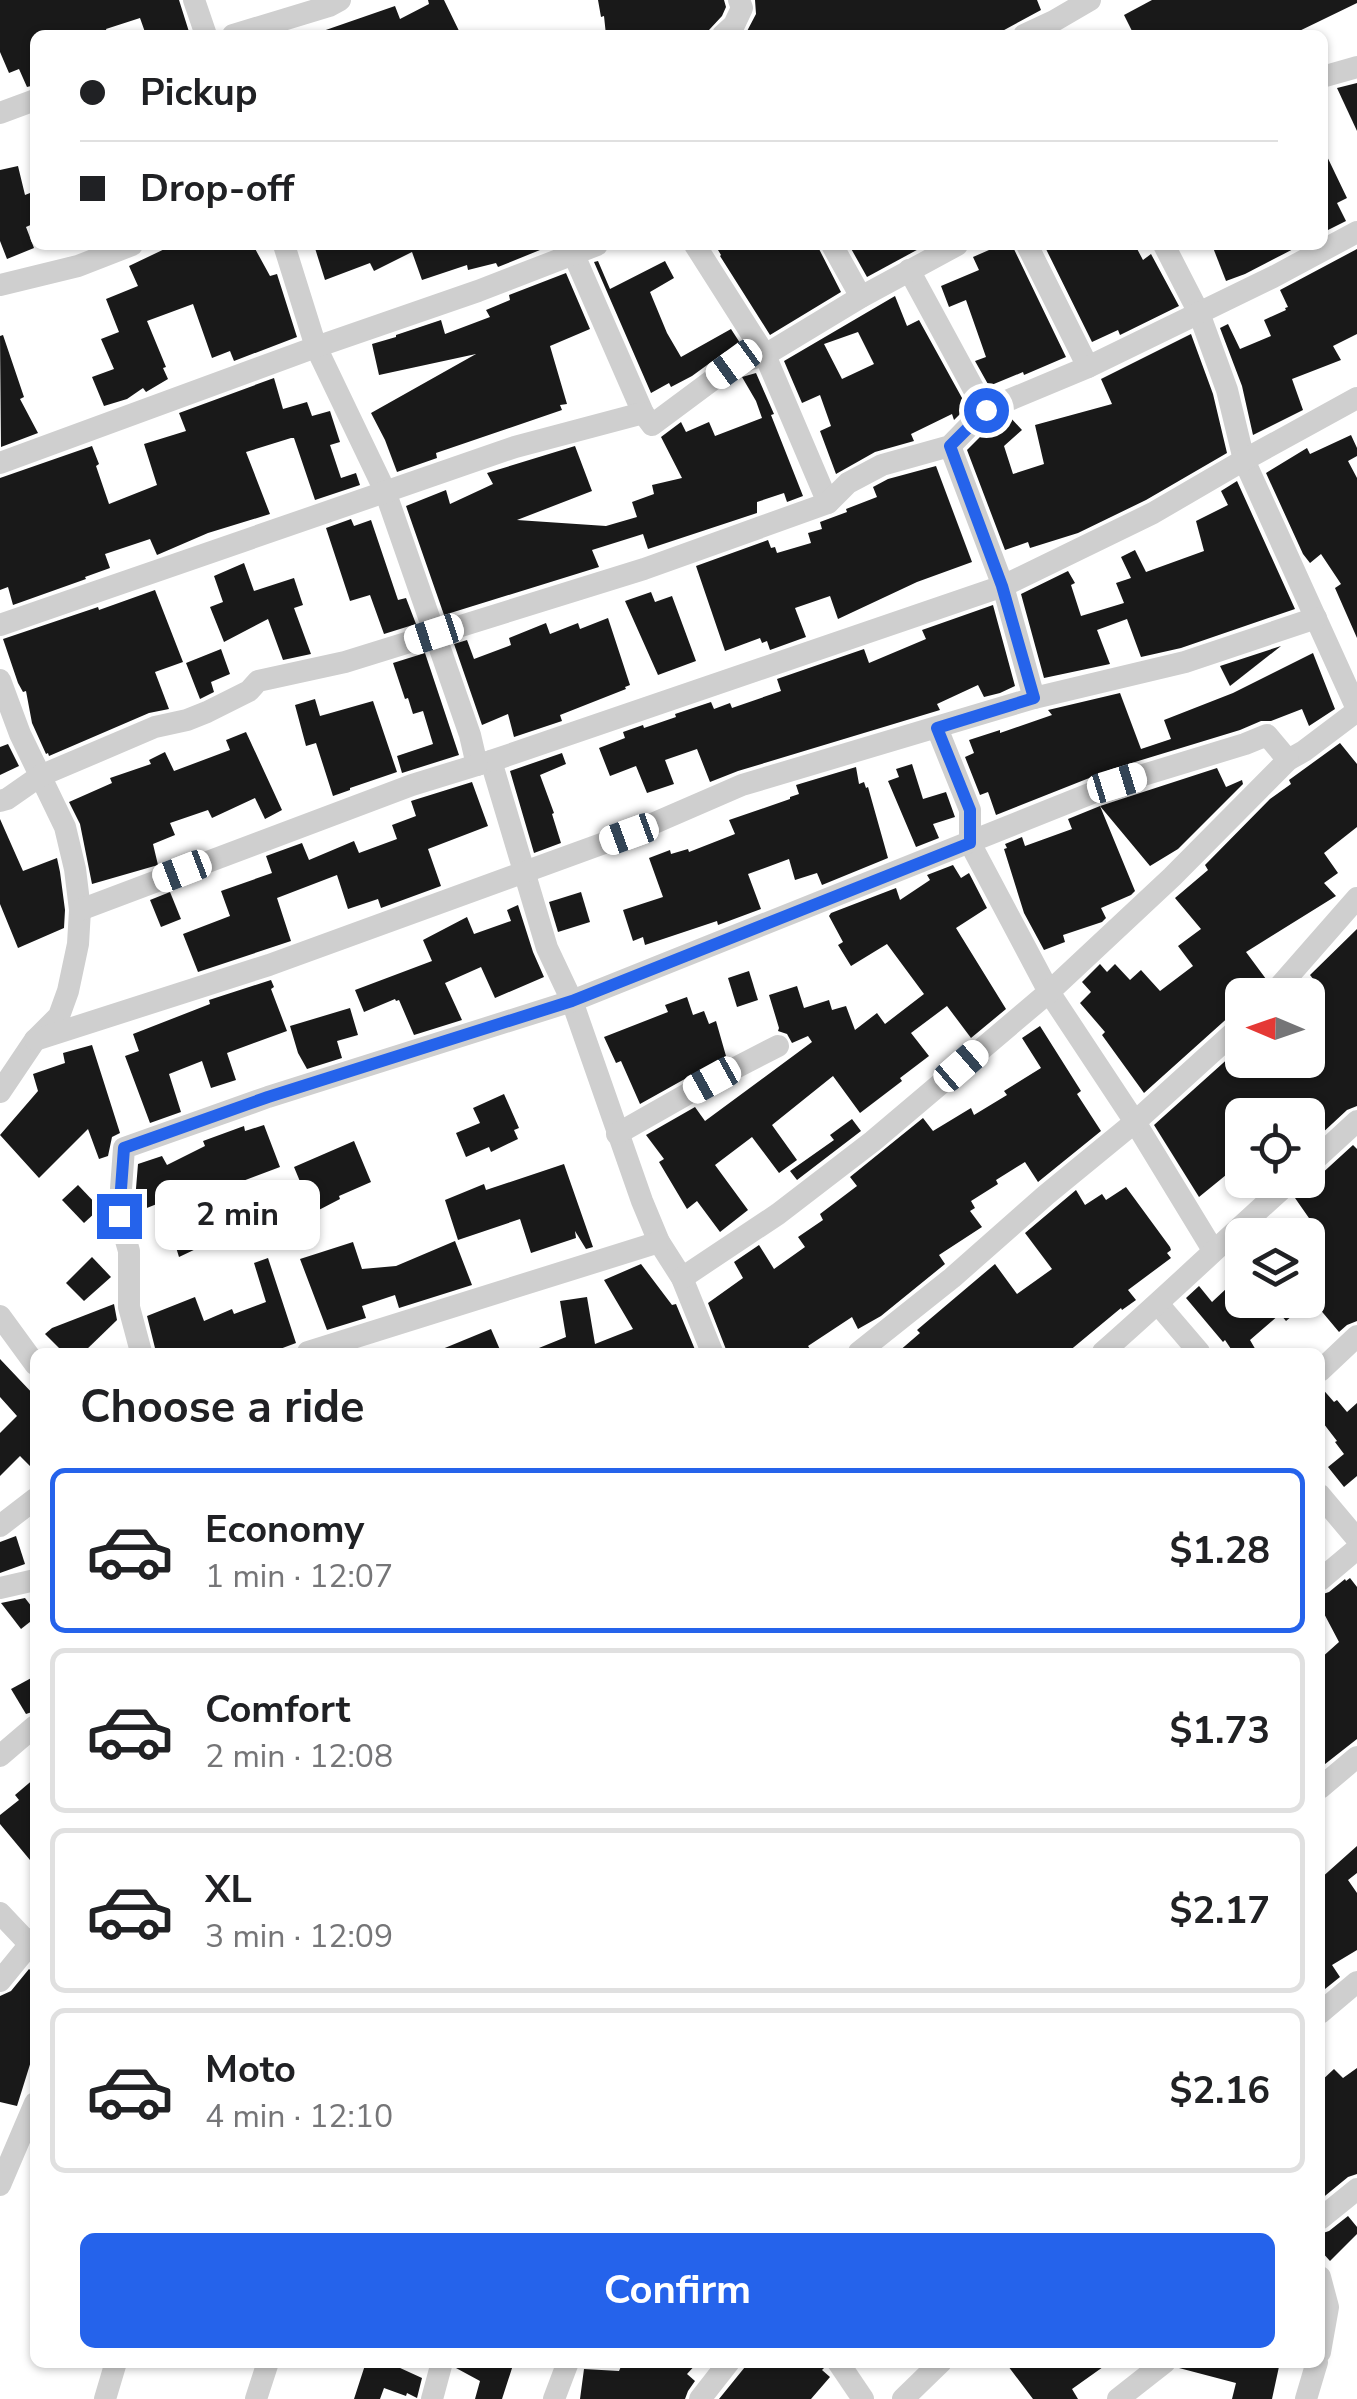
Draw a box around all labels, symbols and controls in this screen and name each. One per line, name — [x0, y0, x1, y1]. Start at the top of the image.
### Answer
text: Pickup — [140, 67, 258, 118]
text: Drop-off — [140, 163, 294, 214]
car — [701, 334, 767, 394]
route start — [964, 388, 1009, 433]
car — [401, 610, 467, 658]
car — [1084, 760, 1150, 806]
car — [596, 810, 662, 858]
car — [149, 846, 215, 896]
north arrow — [1225, 978, 1325, 1078]
map controls — [1225, 978, 1325, 1318]
car — [929, 1035, 993, 1097]
car — [678, 1052, 746, 1108]
button: locate — [1225, 1098, 1325, 1198]
callout: 2 min — [154, 1181, 319, 1251]
text: 2 min — [196, 1193, 279, 1236]
route end — [97, 1194, 142, 1239]
button: layers — [1225, 1218, 1325, 1318]
text: Choose a ride — [80, 1377, 365, 1438]
text: Economy — [205, 1504, 364, 1555]
icon: car — [85, 1506, 175, 1596]
text: $1.28 — [1169, 1525, 1270, 1576]
text: 1 min · 12:07 — [205, 1555, 393, 1598]
text: Comfort — [205, 1684, 350, 1735]
icon: car — [85, 1686, 175, 1776]
text: $1.73 — [1169, 1705, 1270, 1756]
text: 2 min · 12:08 — [205, 1735, 393, 1778]
text: XL — [205, 1864, 252, 1915]
icon: car — [85, 1866, 175, 1956]
text: $2.17 — [1169, 1885, 1270, 1936]
text: 3 min · 12:09 — [205, 1915, 393, 1958]
text: Moto — [205, 2044, 296, 2095]
icon: car — [85, 2046, 175, 2136]
text: $2.16 — [1169, 2065, 1270, 2116]
text: 4 min · 12:10 — [205, 2095, 393, 2138]
button: Confirm — [80, 2233, 1275, 2348]

